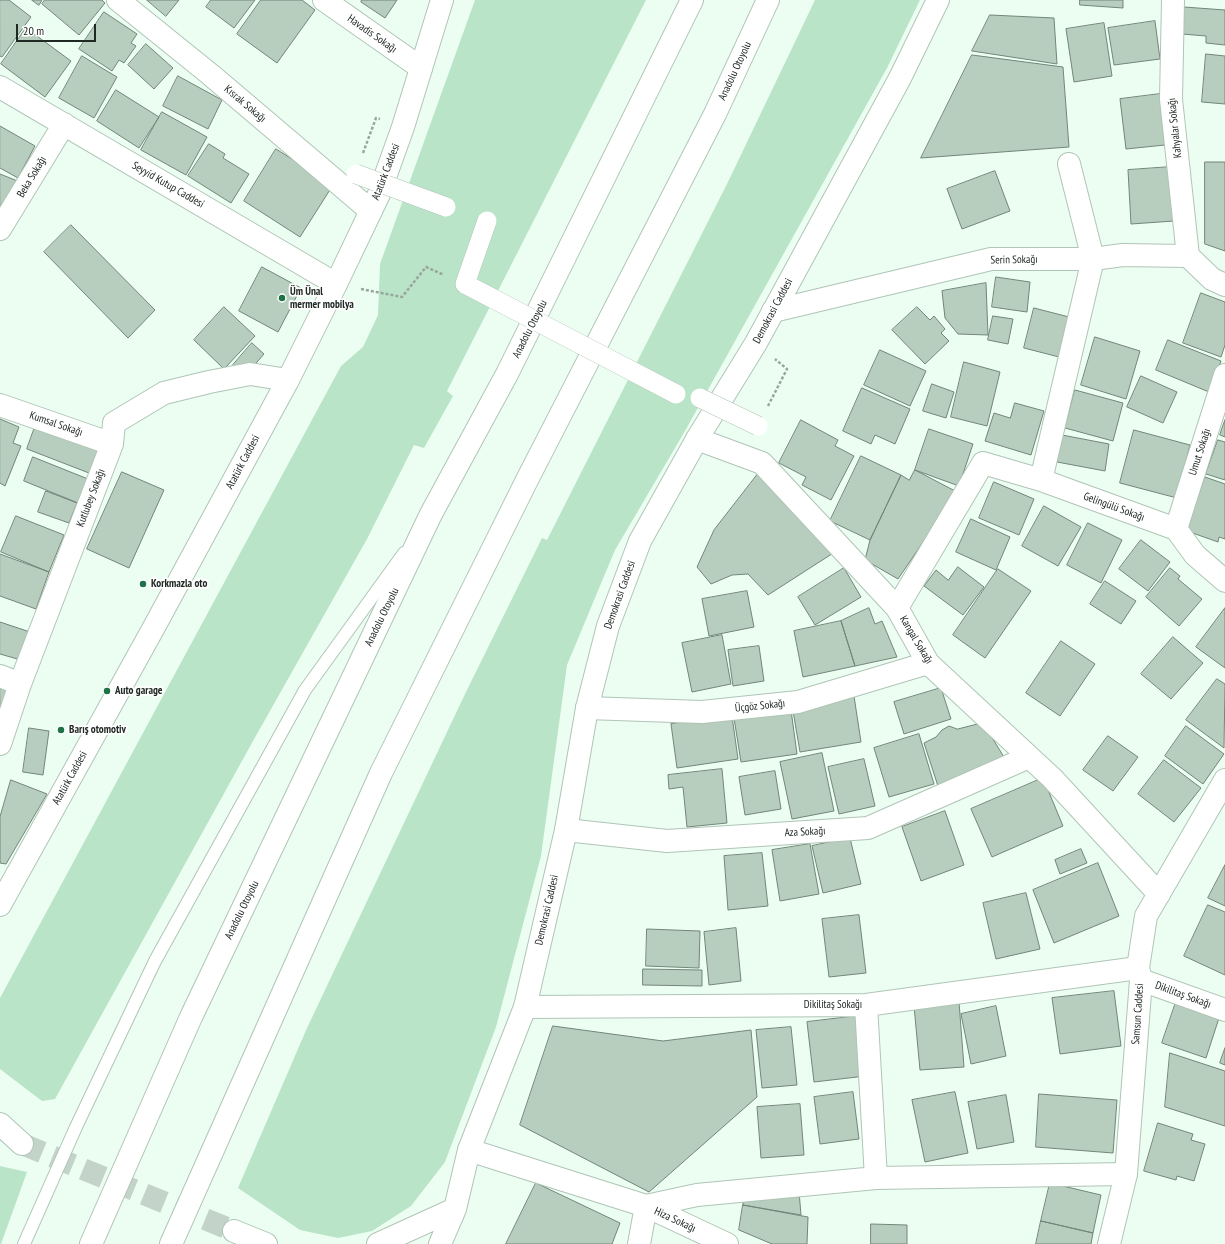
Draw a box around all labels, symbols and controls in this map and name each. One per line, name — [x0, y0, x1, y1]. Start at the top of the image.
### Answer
street label: Havadis Sokağı — [345, 12, 399, 56]
scale bar — [18, 16, 98, 42]
text: 20 m — [23, 23, 44, 38]
street label: Anadolu Otoyolu — [716, 39, 754, 103]
street label: Kısrak Sokağı — [221, 83, 269, 125]
street label: Kahyalar Sokağı — [1165, 97, 1185, 159]
street label: Atatürk Caddesi — [369, 142, 403, 202]
street label: Beka Sokağı — [14, 154, 50, 200]
street label: Seyyid Kutup Caddesi — [129, 159, 207, 211]
street label: Serin Sokağı — [990, 253, 1038, 267]
street label: Demokrasi Caddesi — [750, 276, 796, 346]
place label: Üm Ünal mermer mobilya — [290, 285, 354, 311]
marker: Üm Ünal mermer mobilya — [277, 293, 287, 303]
street label: Anadolu Otoyolu — [510, 298, 550, 360]
street label: Kumsal Sokağı — [28, 409, 84, 439]
street label: Umut Sokağı — [1186, 427, 1214, 477]
street label: Atatürk Caddesi — [223, 433, 263, 491]
street label: Kutlubey Sokağı — [74, 467, 108, 529]
street label: Gelingülü Sokağı — [1082, 490, 1146, 524]
street label: Demokrasi Caddesi — [602, 559, 638, 631]
place label: Korkmazla oto — [151, 577, 207, 591]
marker: Korkmazla oto — [138, 579, 148, 589]
street label: Anadolu Otoyolu — [362, 586, 402, 648]
street label: Kangal Sokağı — [897, 614, 935, 666]
place label: Auto garage — [115, 684, 163, 698]
marker: Auto garage — [102, 686, 112, 696]
street label: Üçgöz Sokağı — [734, 697, 786, 715]
place label: Barış otomotiv — [69, 723, 126, 737]
marker: Barış otomotiv — [56, 725, 66, 735]
street label: Atatürk Caddesi — [50, 749, 90, 807]
street label: Aza Sokağı — [784, 824, 826, 840]
street label: Demokrasi Caddesi — [532, 874, 562, 946]
street label: Anadolu Otoyolu — [222, 879, 262, 941]
street label: Dikilitaş Sokağı — [1153, 979, 1213, 1011]
street label: Samsun Caddesi — [1129, 983, 1147, 1045]
street label: Dikilitaş Sokağı — [804, 998, 862, 1012]
street label: Hiza Sokağı — [652, 1205, 698, 1235]

